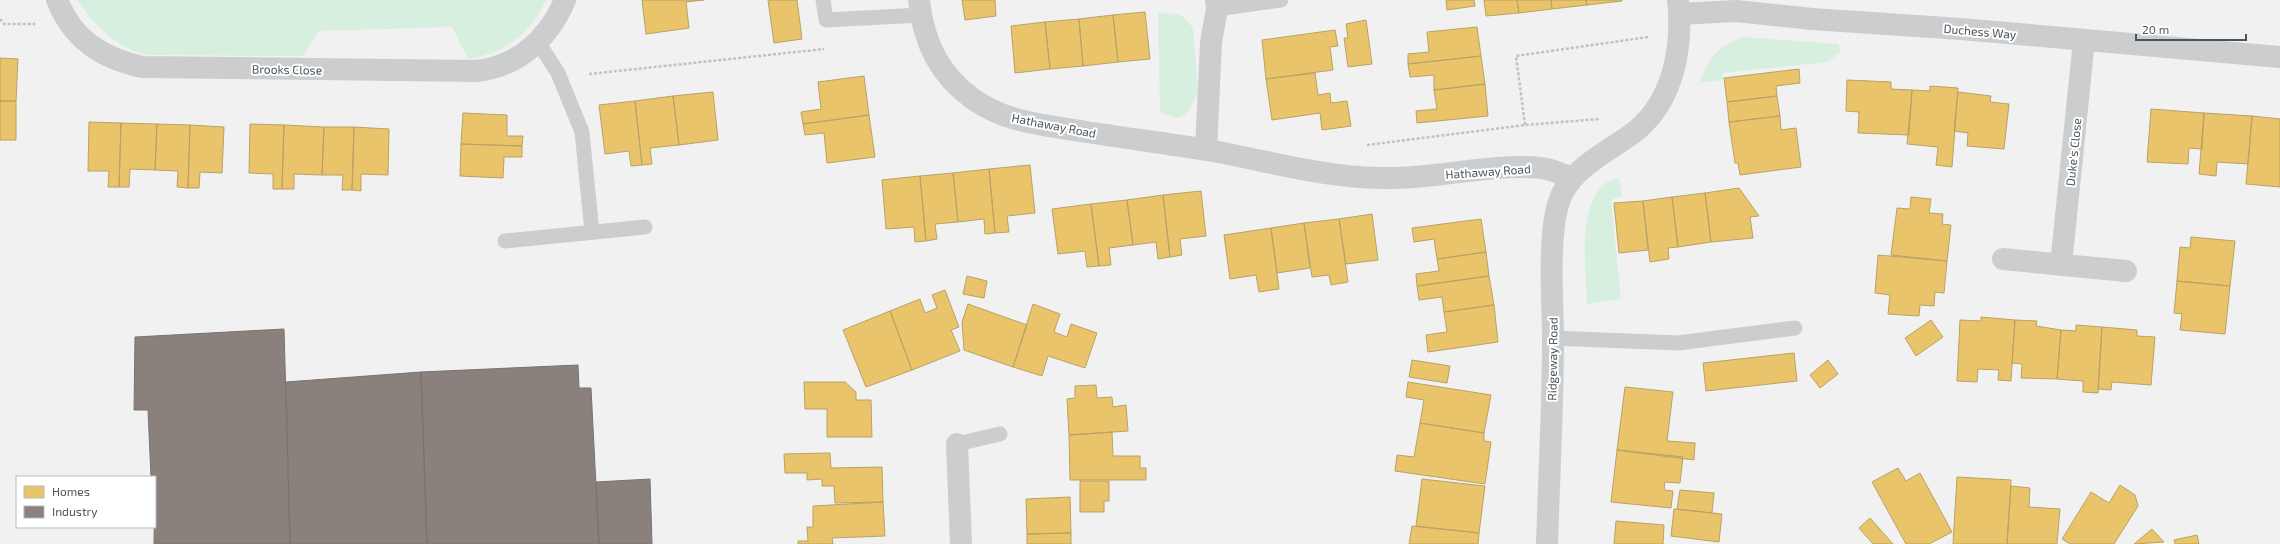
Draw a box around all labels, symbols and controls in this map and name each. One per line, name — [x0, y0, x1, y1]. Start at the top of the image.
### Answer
scale bar — [2136, 16, 2246, 42]
street label: Duchess Way — [1943, 21, 2018, 41]
text: 20 m — [2142, 22, 2169, 36]
street label: Brooks Close — [252, 61, 322, 77]
street label: Hathaway Road — [1011, 110, 1097, 140]
street label: Duke's Close — [2062, 117, 2084, 187]
street label: Hathaway Road — [1445, 161, 1531, 181]
street label: Ridgeway Road — [1544, 317, 1560, 401]
legend — [16, 476, 156, 528]
text: Homes — [52, 484, 90, 498]
text: Industry — [52, 504, 98, 518]

